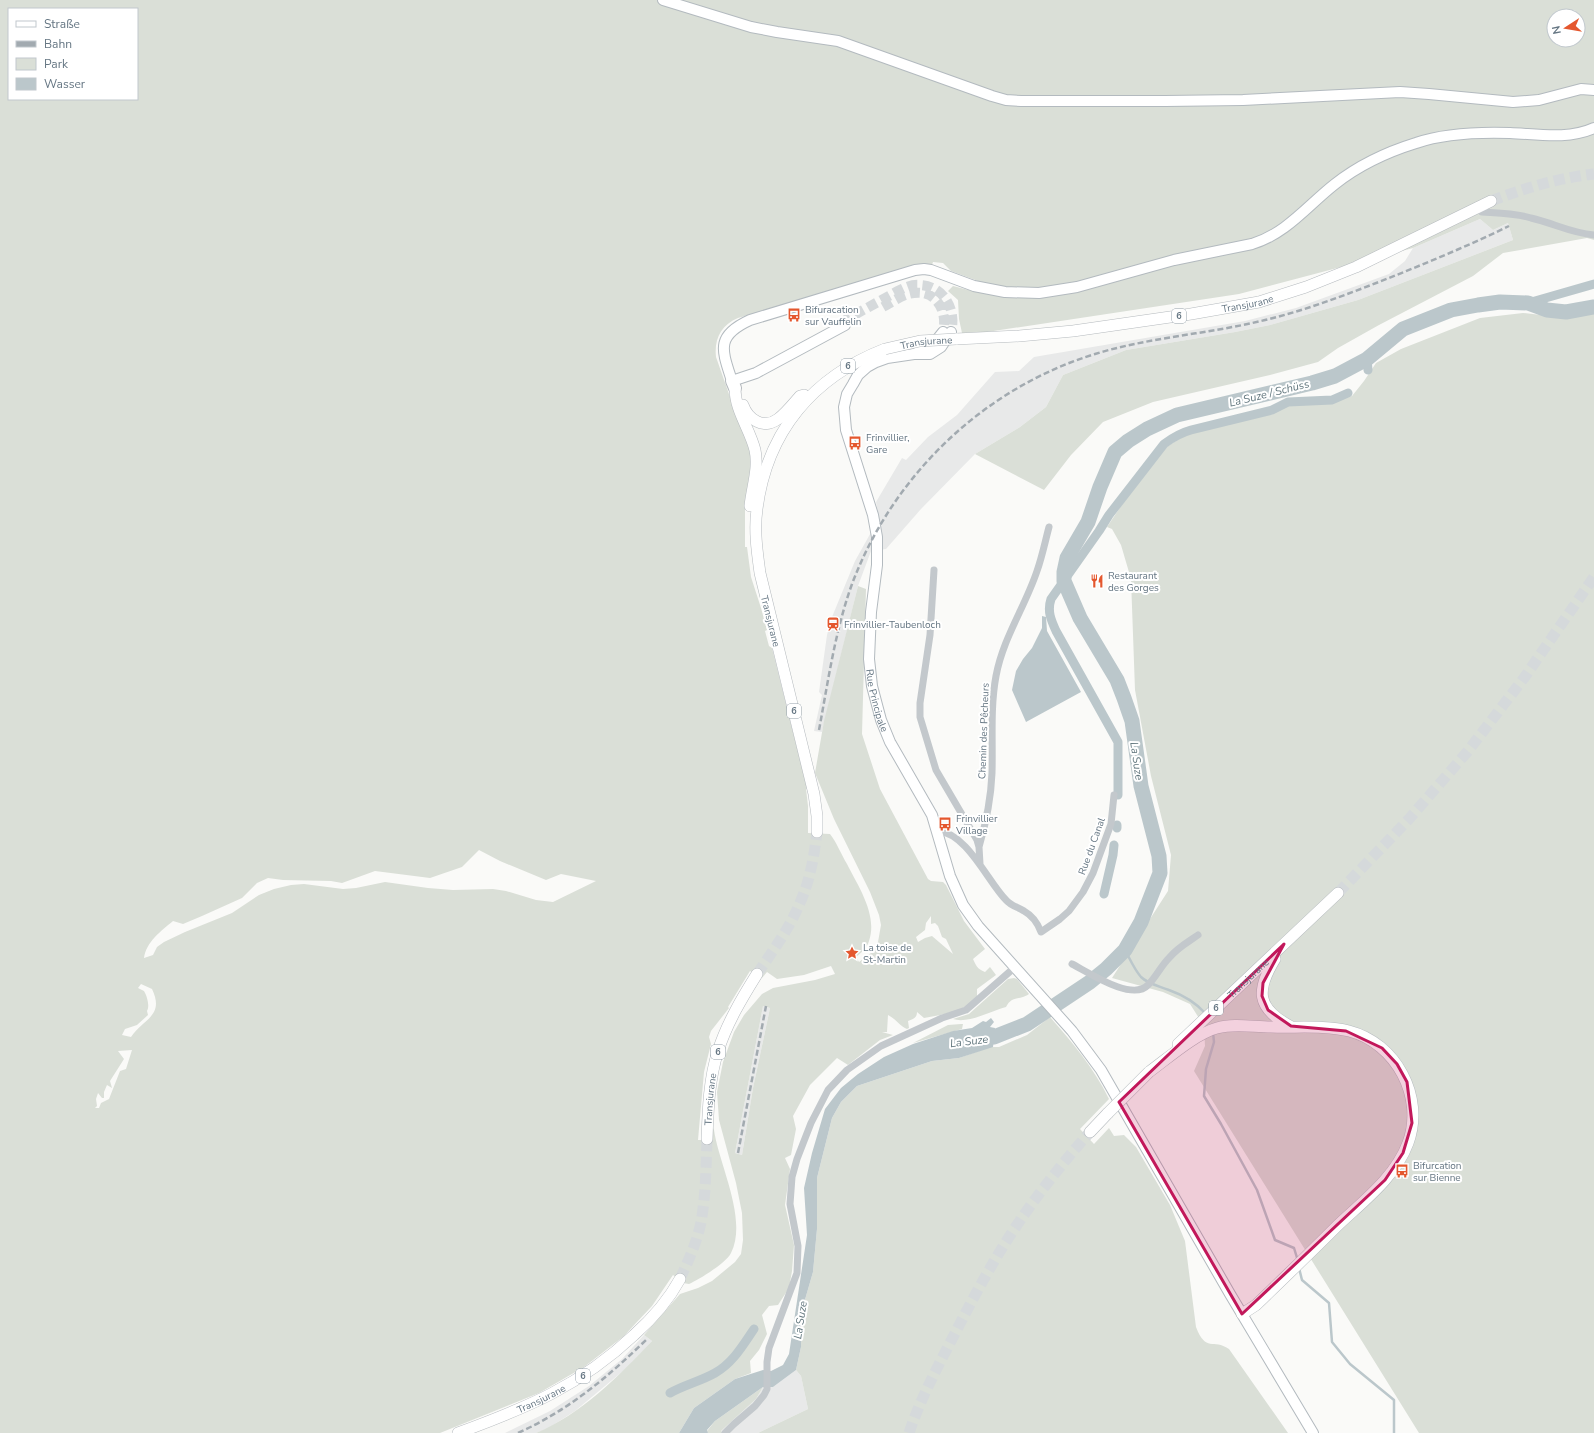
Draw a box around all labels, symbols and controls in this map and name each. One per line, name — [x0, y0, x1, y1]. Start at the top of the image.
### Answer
legend — [8, 8, 138, 100]
north arrow — [1546, 8, 1586, 48]
text: Straße — [44, 16, 80, 32]
text: N — [1549, 24, 1565, 36]
text: Bahn — [44, 36, 72, 52]
text: Park — [44, 56, 69, 72]
text: Wasser — [44, 76, 86, 92]
street label: Transjurane — [1221, 292, 1275, 316]
place label: Bifuracation sur Vauffelin — [805, 303, 861, 329]
bus stop icon: Bifuracation sur Vauffelin — [786, 307, 802, 323]
road number: 6 — [1172, 309, 1186, 323]
street label: Transjurane — [899, 333, 953, 353]
road number: 6 — [841, 359, 855, 373]
water label: La Suze / Schüss — [1228, 376, 1311, 411]
place label: Frinvillier, Gare — [866, 431, 910, 457]
bus stop icon: Frinvillier, Gare — [847, 435, 863, 451]
place label: Restaurant des Gorges — [1108, 569, 1159, 595]
restaurant icon: Restaurant des Gorges — [1089, 573, 1105, 589]
street label: Transjurane — [757, 594, 783, 648]
station icon: Frinvillier-Taubenloch — [825, 616, 841, 632]
place label: Frinvillier-Taubenloch — [844, 618, 941, 632]
street label: Rue Principale — [862, 668, 891, 734]
street label: Chemin des Pêcheurs — [975, 682, 993, 779]
road number: 6 — [787, 704, 801, 718]
water label: La Suze — [1126, 741, 1147, 781]
place label: Frinvillier Village — [955, 812, 998, 838]
bus stop icon: Frinvillier Village — [937, 816, 953, 832]
street label: Rue du Canal — [1075, 816, 1109, 877]
place label: La toise de St-Martin — [863, 941, 911, 967]
place icon: La toise de St-Martin — [844, 945, 860, 961]
street label: Transjurane — [1225, 956, 1272, 1002]
road number: 6 — [1209, 1001, 1223, 1015]
water label: La Suze — [949, 1032, 989, 1051]
road number: 6 — [711, 1045, 725, 1059]
street label: Transjurane — [702, 1072, 720, 1126]
place label: Bifurcation sur Bienne — [1413, 1159, 1462, 1185]
bus stop icon: Bifurcation sur Bienne — [1394, 1163, 1410, 1179]
water label: La Suze — [790, 1300, 811, 1340]
road number: 6 — [576, 1369, 590, 1383]
street label: Transjurane — [515, 1381, 568, 1417]

